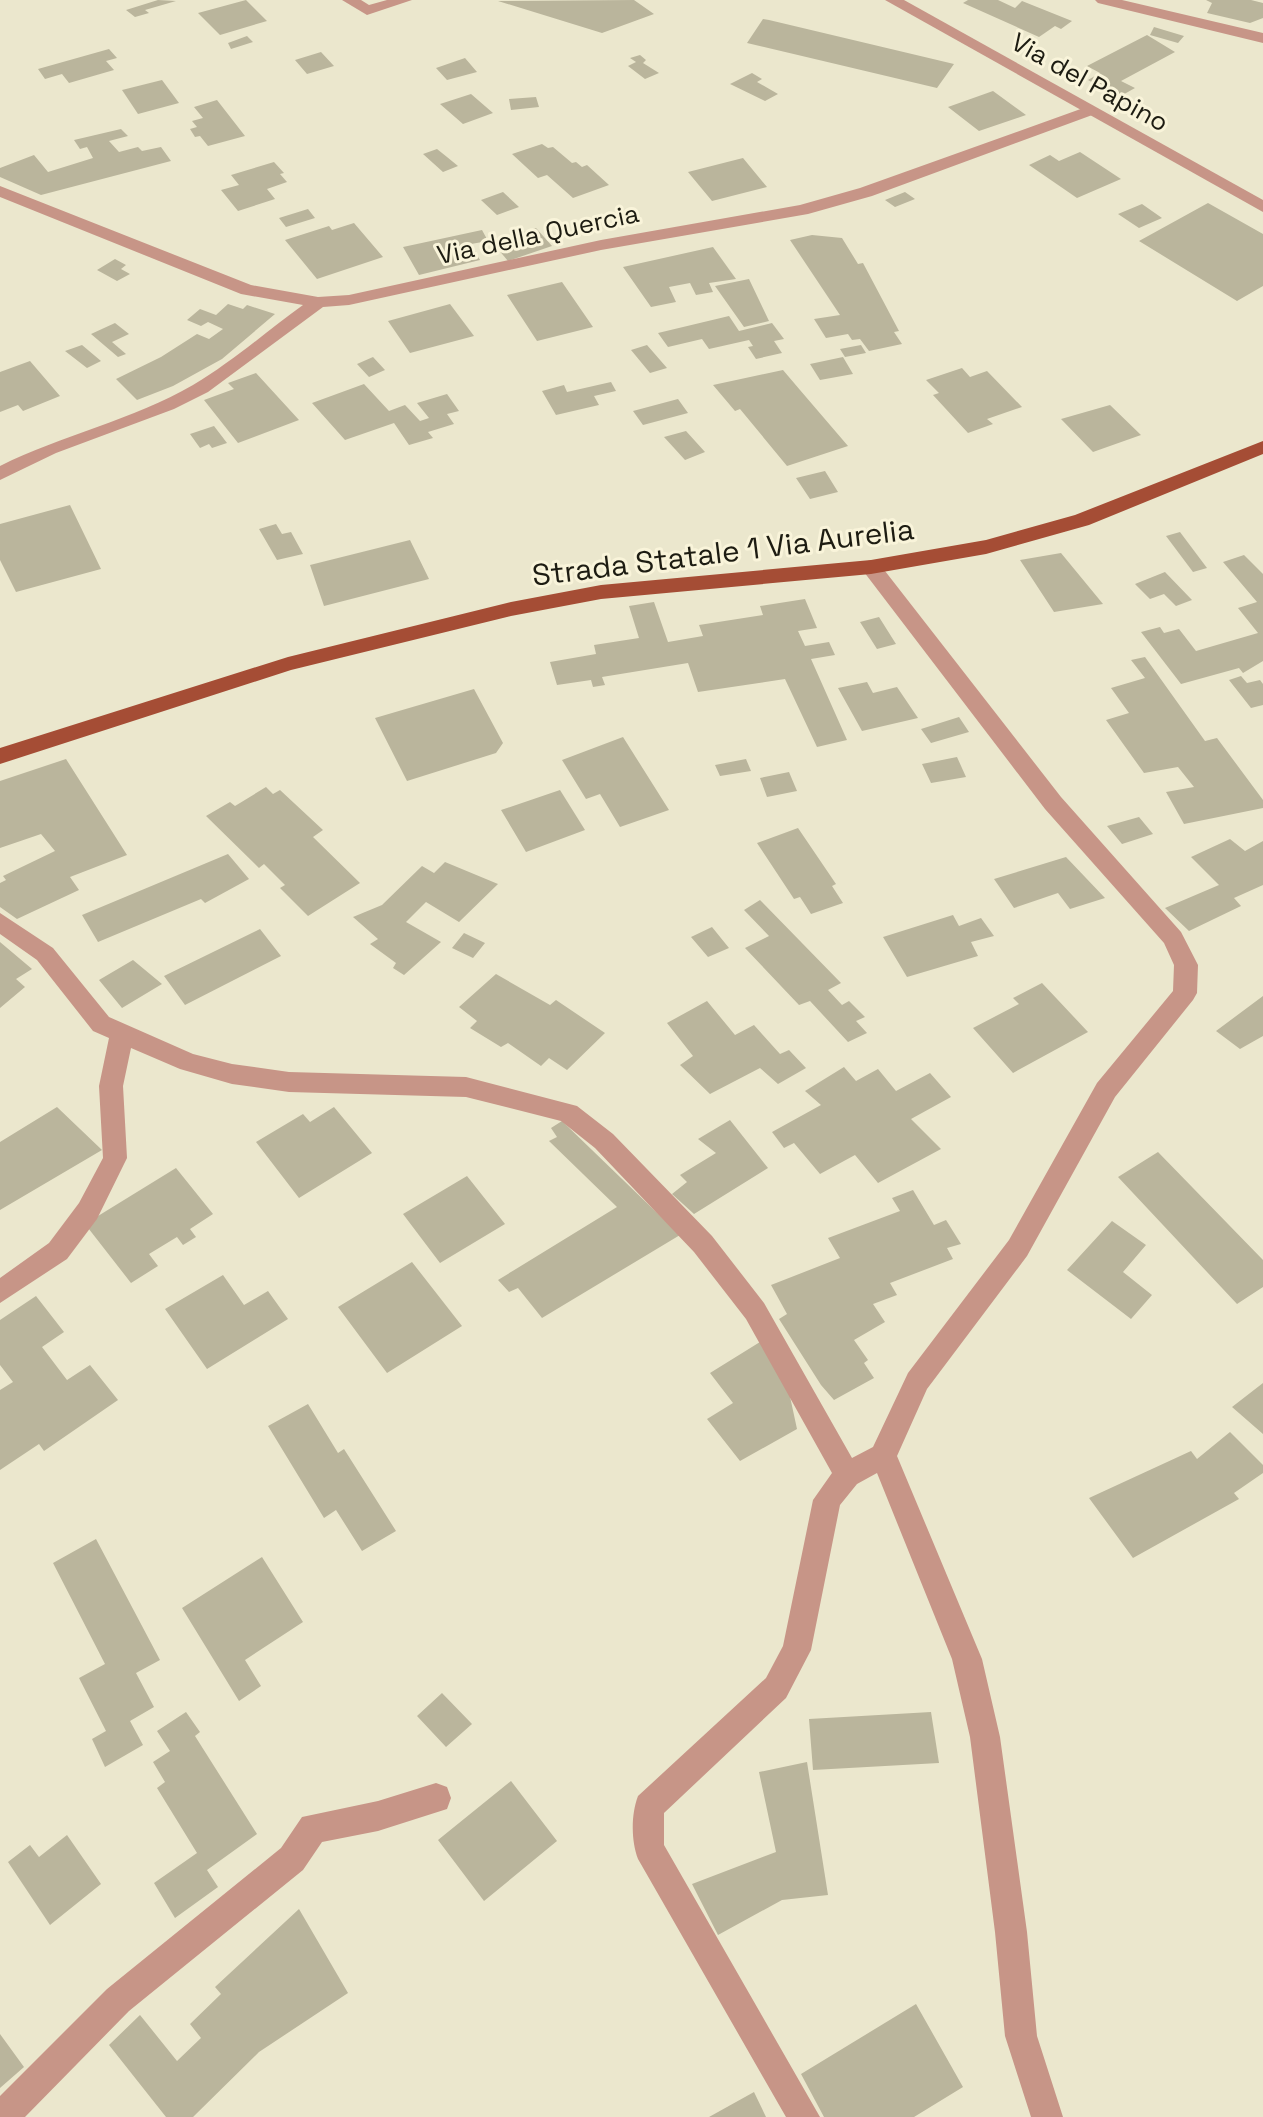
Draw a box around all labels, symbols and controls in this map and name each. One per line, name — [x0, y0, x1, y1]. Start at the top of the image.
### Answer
street label: Via del Papino — [1005, 25, 1175, 139]
street label: Via della Quercia — [434, 196, 642, 272]
street label: Strada Statale 1 Via Aurelia — [530, 509, 916, 595]

